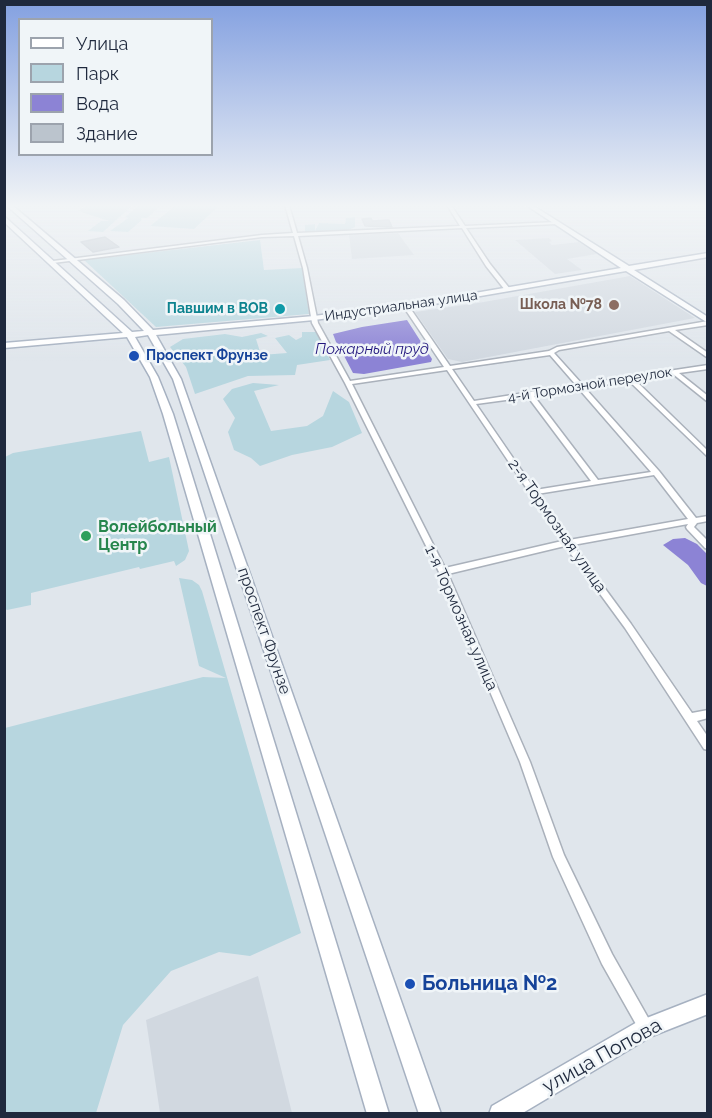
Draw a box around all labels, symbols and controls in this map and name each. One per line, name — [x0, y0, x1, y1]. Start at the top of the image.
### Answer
legend — [18, 18, 213, 156]
text: Улица — [76, 33, 128, 54]
text: Парк — [76, 63, 119, 84]
text: Вода — [76, 93, 119, 114]
text: Здание — [76, 123, 138, 144]
street label: Индустриальная улица — [323, 287, 479, 325]
place label: Школа №78 — [520, 297, 602, 313]
marker: Школа №78 — [607, 298, 621, 312]
place label: Павшим в ВОВ — [167, 301, 268, 317]
marker: Павшим в ВОВ — [273, 302, 287, 316]
water label: Пожарный пруд — [315, 340, 429, 358]
place label: Проспект Фрунзе — [146, 348, 268, 364]
marker: Проспект Фрунзе — [127, 349, 141, 363]
street label: 4-й Тормозной переулок — [507, 364, 673, 406]
street label: 2-я Тормозная улица — [504, 456, 610, 596]
place label: Волейбольный Центр — [98, 517, 217, 555]
marker: Волейбольный Центр — [79, 529, 93, 543]
street label: 1-я Тормозная улица — [420, 542, 502, 694]
street label: проспект Фрунзе — [233, 565, 295, 697]
place label: Больница №2 — [422, 972, 557, 996]
marker: Больница №2 — [403, 977, 417, 991]
street label: улица Попова — [538, 1013, 666, 1099]

